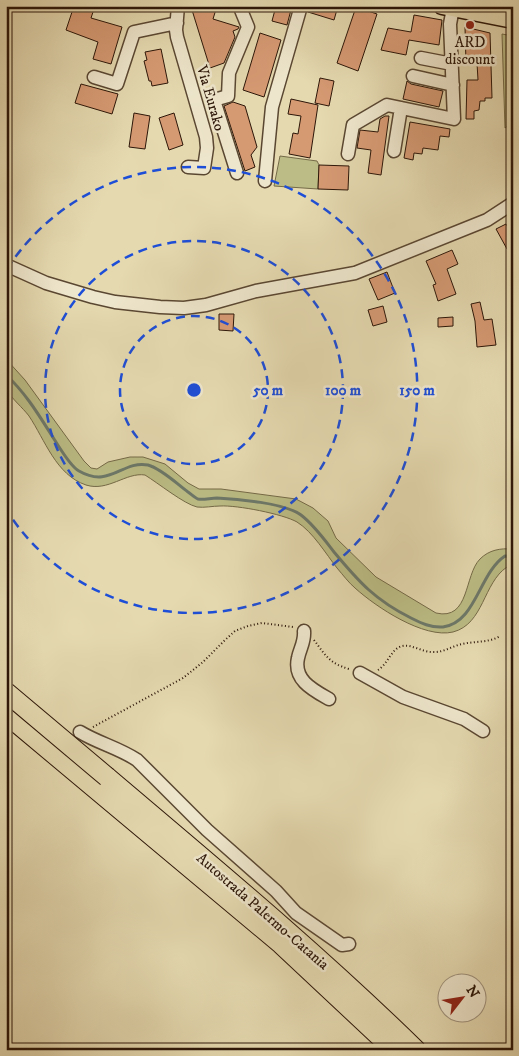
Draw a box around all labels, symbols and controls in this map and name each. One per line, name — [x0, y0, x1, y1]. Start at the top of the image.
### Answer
marker: ARD discount — [464, 19, 476, 31]
place label: ARD discount — [445, 33, 495, 69]
street label: Via Eurako — [192, 62, 229, 133]
centre of rings — [185, 381, 203, 399]
text: 50 m — [252, 381, 284, 400]
text: 100 m — [325, 381, 362, 400]
text: 150 m — [399, 381, 435, 400]
street label: Autostrada Palermo-Catania — [193, 849, 333, 974]
north arrow — [436, 974, 486, 1024]
text: N — [462, 982, 483, 1002]

